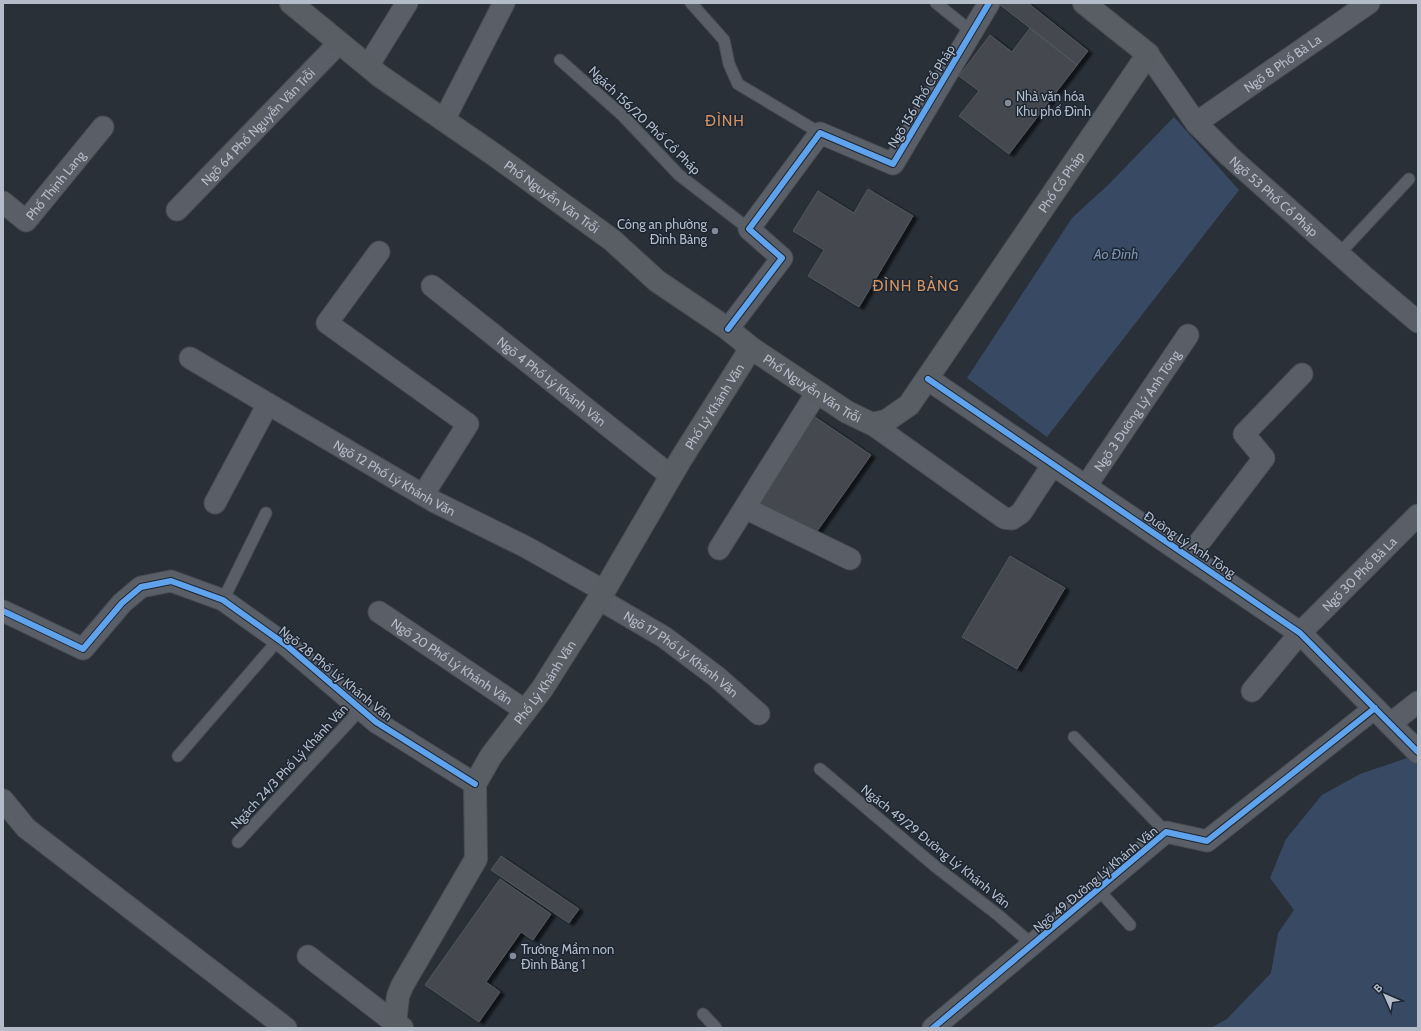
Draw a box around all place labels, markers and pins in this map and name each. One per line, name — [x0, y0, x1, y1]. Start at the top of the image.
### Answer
place label: Nhà văn hóa Khu phố Đình — [1016, 88, 1091, 119]
marker: Nhà văn hóa Khu phố Đình — [1003, 98, 1013, 108]
place label: Công an phường Đình Bảng — [617, 216, 708, 247]
marker: Công an phường Đình Bảng — [710, 226, 720, 236]
place label: Trường Mầm non Đình Bảng 1 — [521, 941, 614, 972]
marker: Trường Mầm non Đình Bảng 1 — [508, 951, 518, 961]

